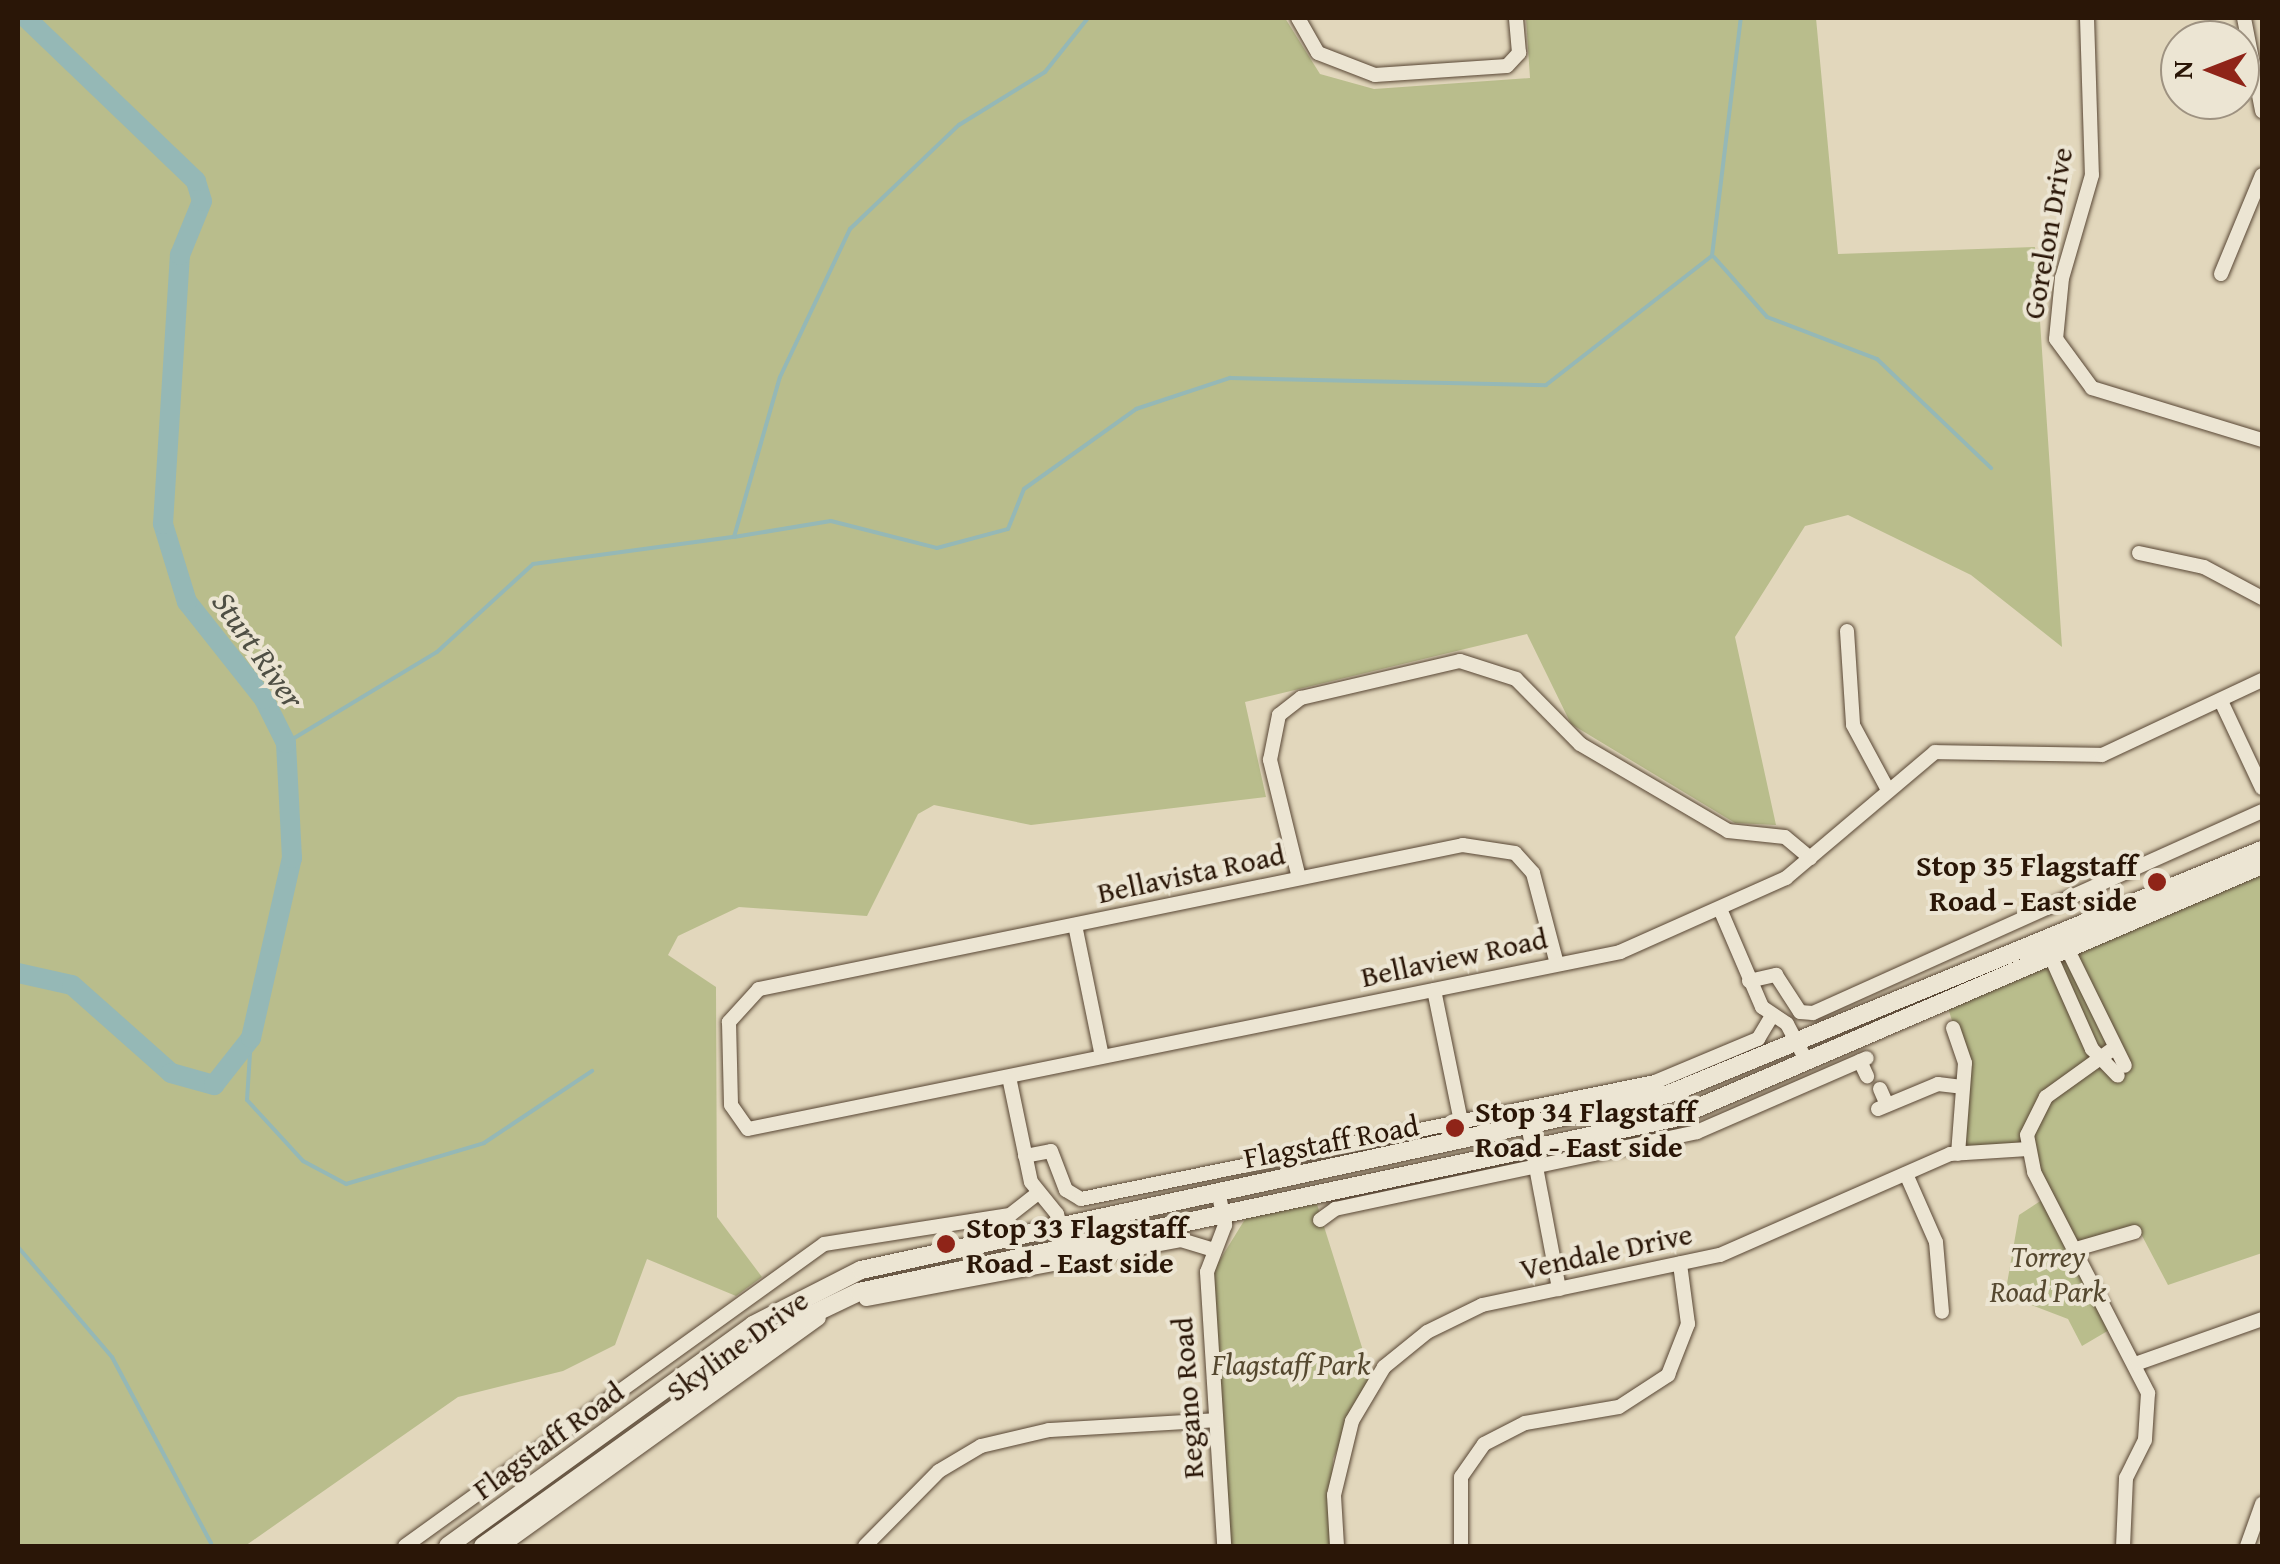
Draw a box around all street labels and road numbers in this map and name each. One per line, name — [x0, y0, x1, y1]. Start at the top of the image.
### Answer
street label: Gorelon Drive — [2014, 144, 2080, 322]
street label: Bellavista Road — [1094, 836, 1288, 910]
street label: Bellaview Road — [1357, 920, 1551, 994]
street label: Flagstaff Road — [1240, 1106, 1422, 1176]
street label: Vendale Drive — [1516, 1215, 1696, 1287]
street label: Skyline Drive — [659, 1282, 815, 1408]
street label: Regano Road — [1163, 1316, 1211, 1480]
street label: Flagstaff Road — [466, 1373, 630, 1507]

